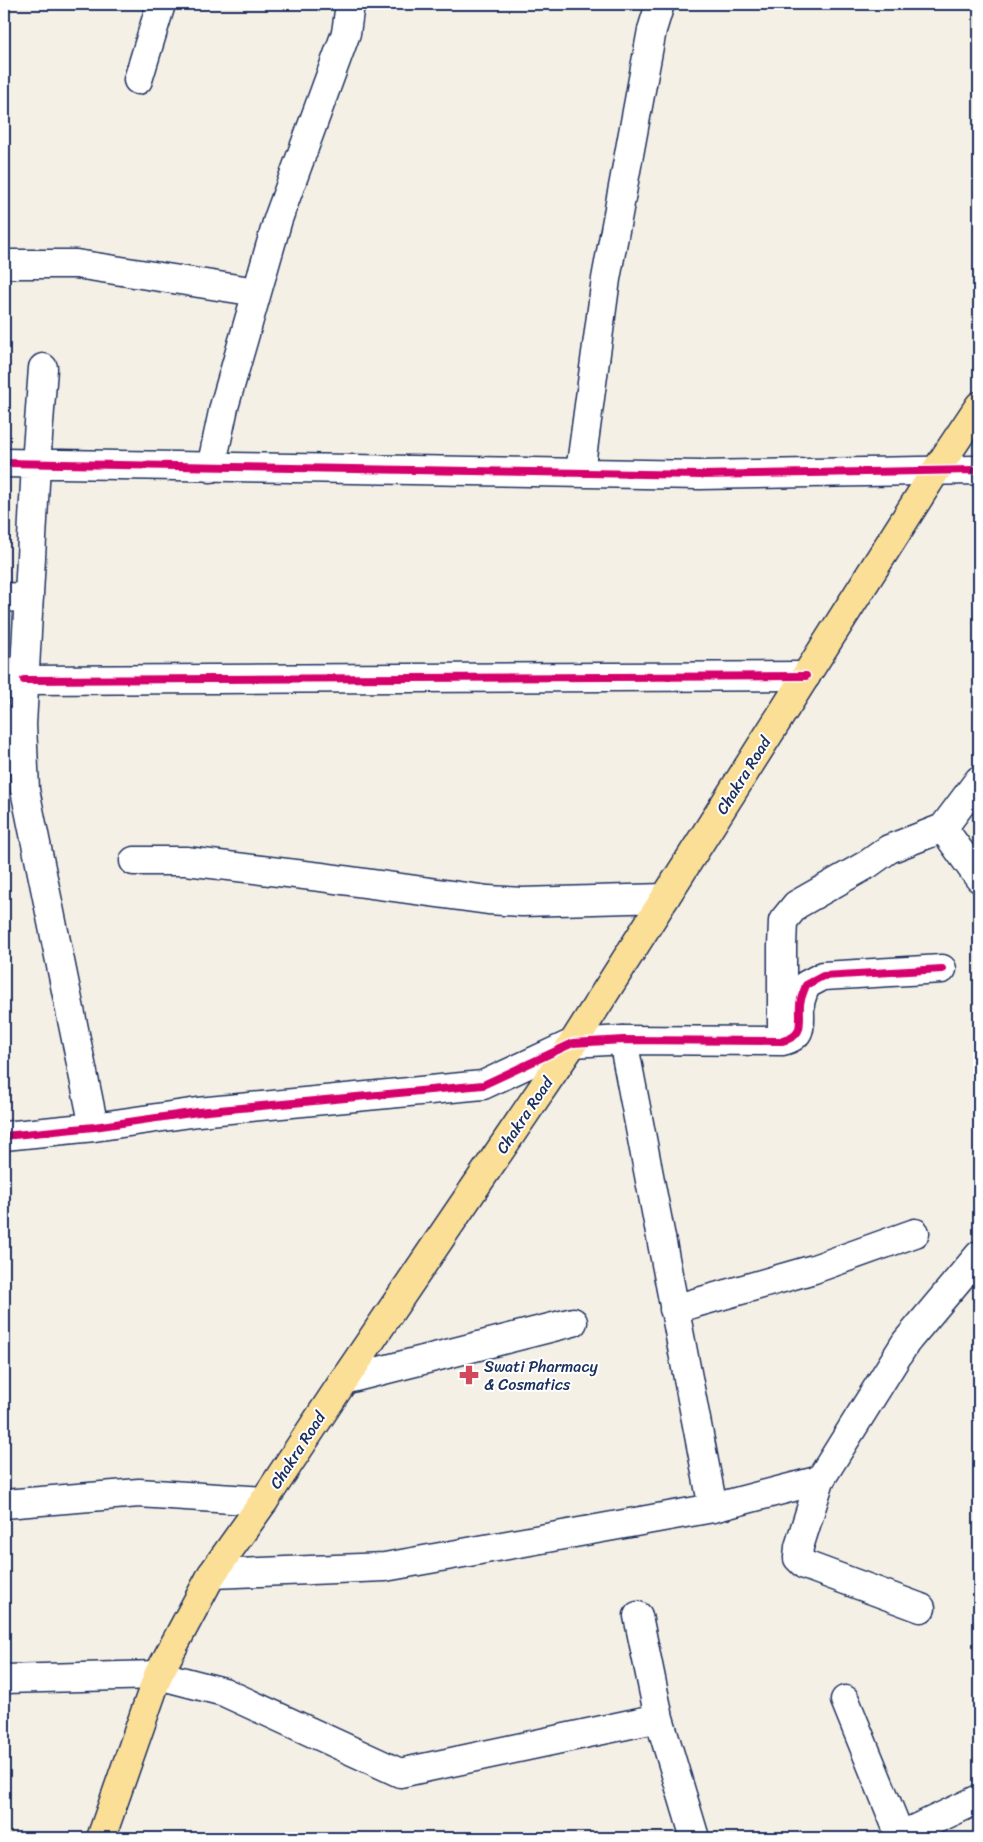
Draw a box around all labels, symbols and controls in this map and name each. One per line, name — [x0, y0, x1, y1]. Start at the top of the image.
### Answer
street label: Chakra Road — [708, 729, 780, 820]
street label: Chakra Road — [488, 1070, 562, 1160]
place label: Swati Pharmacy & Cosmatics — [484, 1352, 598, 1399]
pharmacy icon: Swati Pharmacy & Cosmatics — [458, 1364, 480, 1386]
street label: Chakra Road — [261, 1404, 334, 1495]

